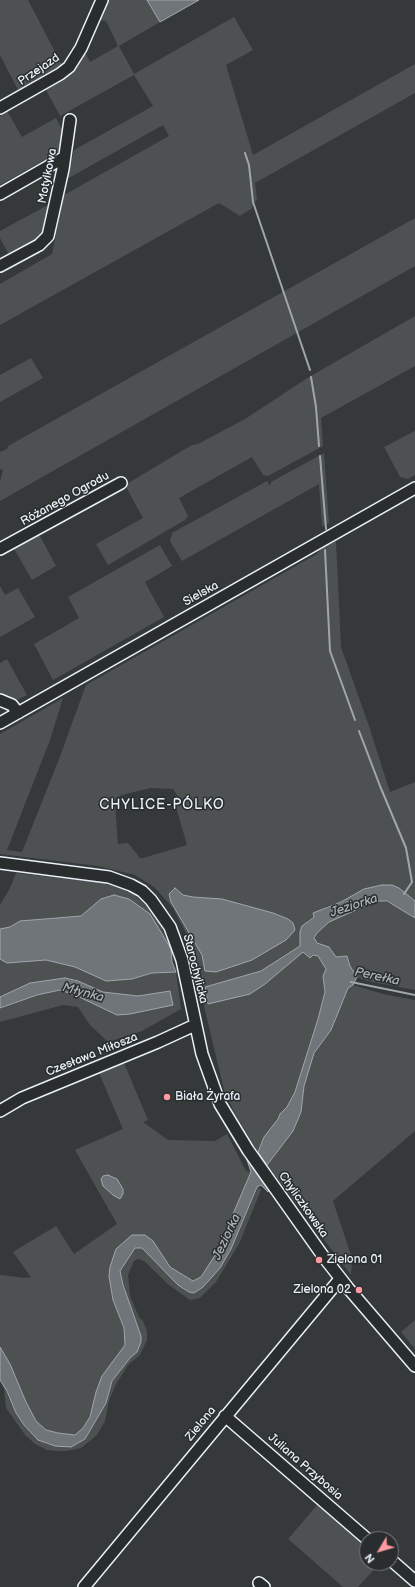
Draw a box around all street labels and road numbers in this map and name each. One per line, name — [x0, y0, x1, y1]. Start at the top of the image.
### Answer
street label: Przejazd — [16, 51, 62, 89]
street label: Motylkowa — [36, 147, 60, 205]
street label: Różanego Ogrodu — [18, 469, 112, 529]
street label: Sielska — [181, 578, 221, 610]
street label: Starochylicka — [179, 933, 211, 1005]
street label: Czesława Miłosza — [44, 1030, 140, 1080]
street label: Chyliczkowska — [275, 1169, 331, 1241]
street label: Zielona — [183, 1404, 219, 1444]
street label: Juliana Przybosia — [265, 1431, 345, 1503]

